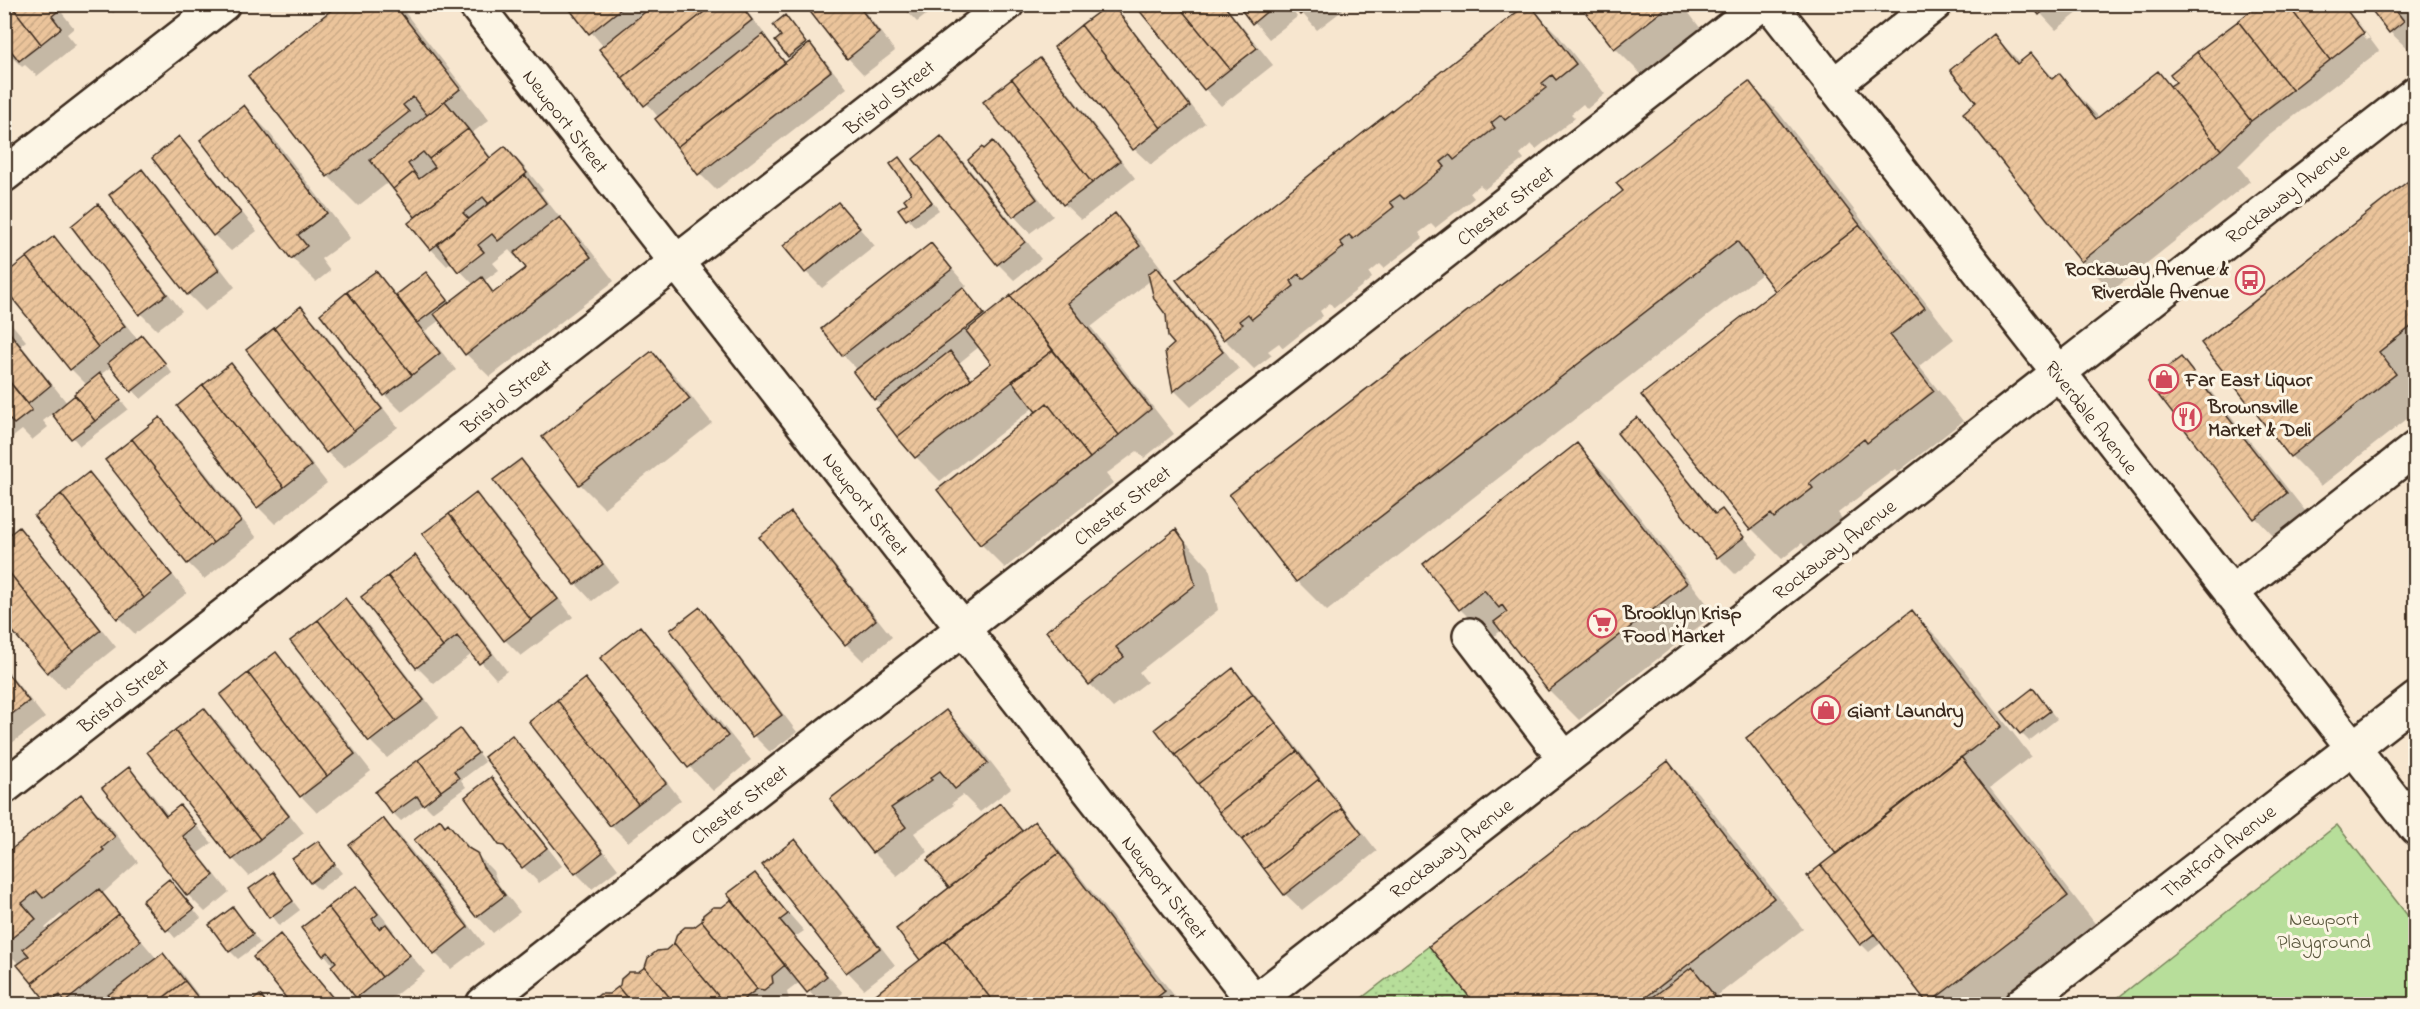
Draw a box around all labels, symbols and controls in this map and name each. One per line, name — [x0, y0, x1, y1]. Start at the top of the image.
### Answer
street label: Bristol Street — [838, 54, 943, 144]
street label: Newport Street — [514, 64, 614, 181]
street label: Rockaway Avenue — [2221, 137, 2356, 252]
street label: Chester Street — [1452, 159, 1562, 254]
place label: Rockaway Avenue & Riverdale Avenue — [2065, 256, 2230, 308]
bus stop icon: Rockaway Avenue & Riverdale Avenue — [2234, 264, 2266, 296]
street label: Bristol Street — [455, 353, 560, 443]
street label: Riverdale Avenue — [2036, 356, 2144, 482]
shop icon: Far East Liquor — [2148, 363, 2180, 395]
place label: Far East Liquor — [2184, 367, 2313, 396]
place label: Brownsville Market & Deli — [2207, 394, 2312, 446]
restaurant icon: Brownsville Market & Deli — [2171, 401, 2203, 433]
street label: Newport Street — [814, 447, 914, 564]
street label: Chester Street — [1069, 459, 1179, 554]
street label: Rockaway Avenue — [1768, 493, 1903, 608]
place label: Brooklyn Krisp Food Market — [1622, 600, 1742, 652]
supermarket icon: Brooklyn Krisp Food Market — [1586, 607, 1618, 639]
street label: Bristol Street — [72, 652, 177, 742]
shop icon: Giant Laundry — [1810, 694, 1842, 726]
place label: Giant Laundry — [1847, 698, 1964, 728]
street label: Chester Street — [686, 758, 796, 853]
street label: Rockaway Avenue — [1385, 792, 1520, 907]
street label: Thatford Avenue — [2156, 799, 2283, 907]
street label: Newport Street — [1113, 830, 1213, 947]
park label: Newport Playground — [2277, 906, 2371, 959]

